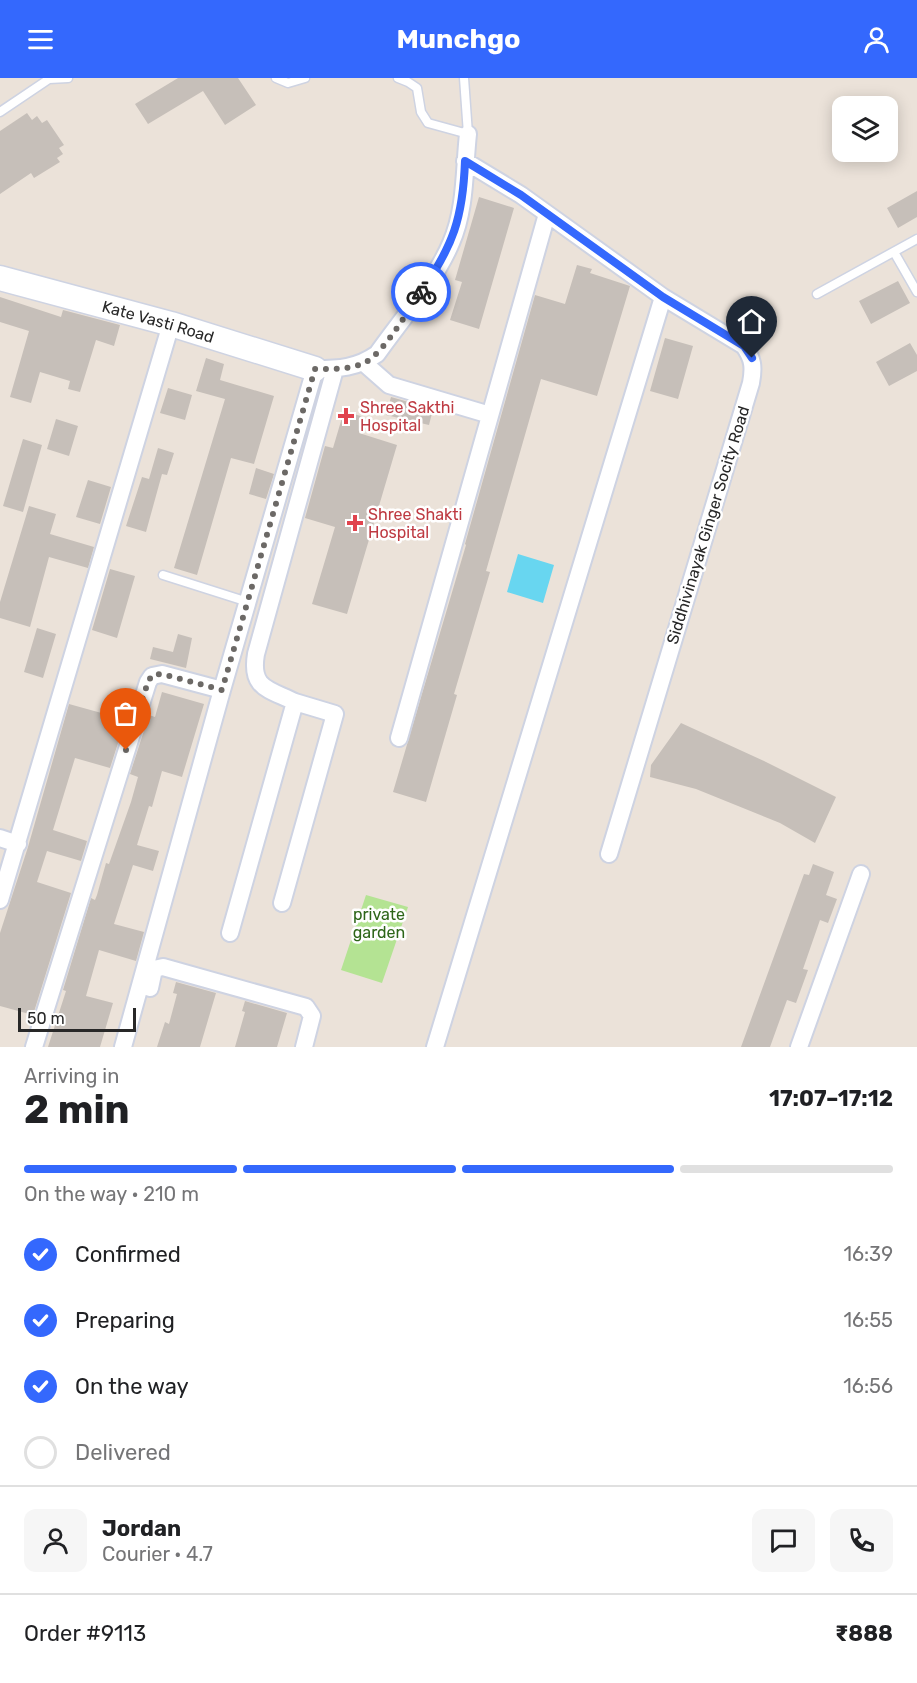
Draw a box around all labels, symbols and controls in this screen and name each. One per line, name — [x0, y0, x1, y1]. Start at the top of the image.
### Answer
icon: menu — [24, 23, 57, 56]
text: Munchgo — [396, 23, 521, 55]
icon: person — [860, 23, 893, 56]
map controls — [832, 96, 898, 162]
button: layers — [832, 96, 898, 162]
courier — [391, 262, 451, 322]
icon: bike — [405, 276, 438, 309]
street label: Kate Vasti Road — [100, 296, 217, 346]
pin — [726, 296, 777, 358]
icon: home — [735, 305, 768, 338]
place label: Shree Sakthi Hospital — [360, 398, 454, 435]
street label: Siddhivinayak Ginger Socity Road — [663, 404, 753, 646]
marker: Shree Sakthi Hospital — [337, 407, 355, 425]
place label: Shree Shakti Hospital — [368, 505, 462, 542]
marker: Shree Shakti Hospital — [346, 514, 364, 532]
pin — [100, 688, 151, 750]
icon: bag — [109, 697, 142, 730]
park label: private garden — [353, 905, 405, 942]
scale bar — [18, 1005, 136, 1032]
text: 50 m — [27, 1009, 65, 1028]
text: Arriving in — [24, 1064, 119, 1088]
text: 17:07–17:12 — [769, 1085, 893, 1112]
text: 2 min — [24, 1087, 130, 1133]
text: On the way · 210 m — [24, 1182, 199, 1206]
icon: check — [24, 1238, 57, 1271]
text: Confirmed — [75, 1241, 181, 1268]
text: 16:39 — [843, 1242, 893, 1266]
icon: check — [24, 1304, 57, 1337]
text: Preparing — [75, 1307, 175, 1334]
text: 16:55 — [844, 1308, 893, 1332]
icon: check — [24, 1370, 57, 1403]
text: On the way — [75, 1373, 189, 1400]
text: 16:56 — [843, 1374, 893, 1398]
text: Delivered — [75, 1439, 171, 1466]
button: person — [24, 1509, 87, 1572]
button: chat — [752, 1509, 815, 1572]
button: phone — [830, 1509, 893, 1572]
text: Jordan — [102, 1515, 181, 1542]
text: Courier · 4.7 — [102, 1542, 213, 1566]
text: Order #9113 — [24, 1620, 146, 1647]
text: ₹888 — [835, 1620, 893, 1647]

